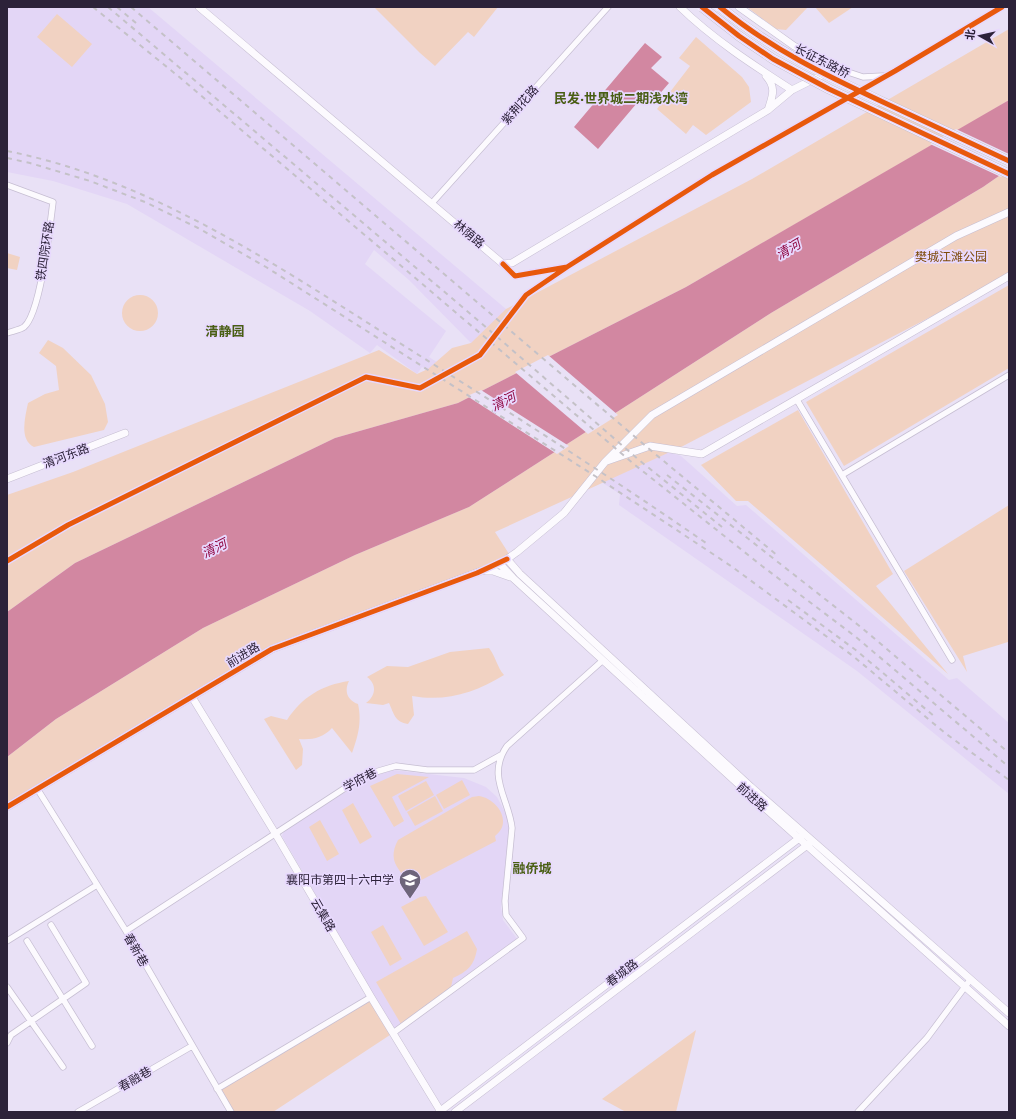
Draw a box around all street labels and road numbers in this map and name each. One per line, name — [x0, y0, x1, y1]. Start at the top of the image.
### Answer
street label: 长征东路桥 — [791, 39, 853, 83]
street label: 紫荆花路 — [497, 81, 543, 129]
street label: 林荫路 — [449, 216, 489, 252]
street label: 铁四院环路 — [31, 220, 59, 282]
street label: 清河东路 — [40, 439, 92, 473]
street label: 前进路 — [223, 638, 263, 672]
street label: 学府巷 — [340, 764, 380, 796]
street label: 前进路 — [733, 778, 771, 816]
street label: 云集路 — [306, 895, 340, 935]
street label: 春新巷 — [119, 930, 153, 970]
street label: 春城路 — [602, 955, 642, 991]
street label: 春融巷 — [115, 1062, 155, 1096]

